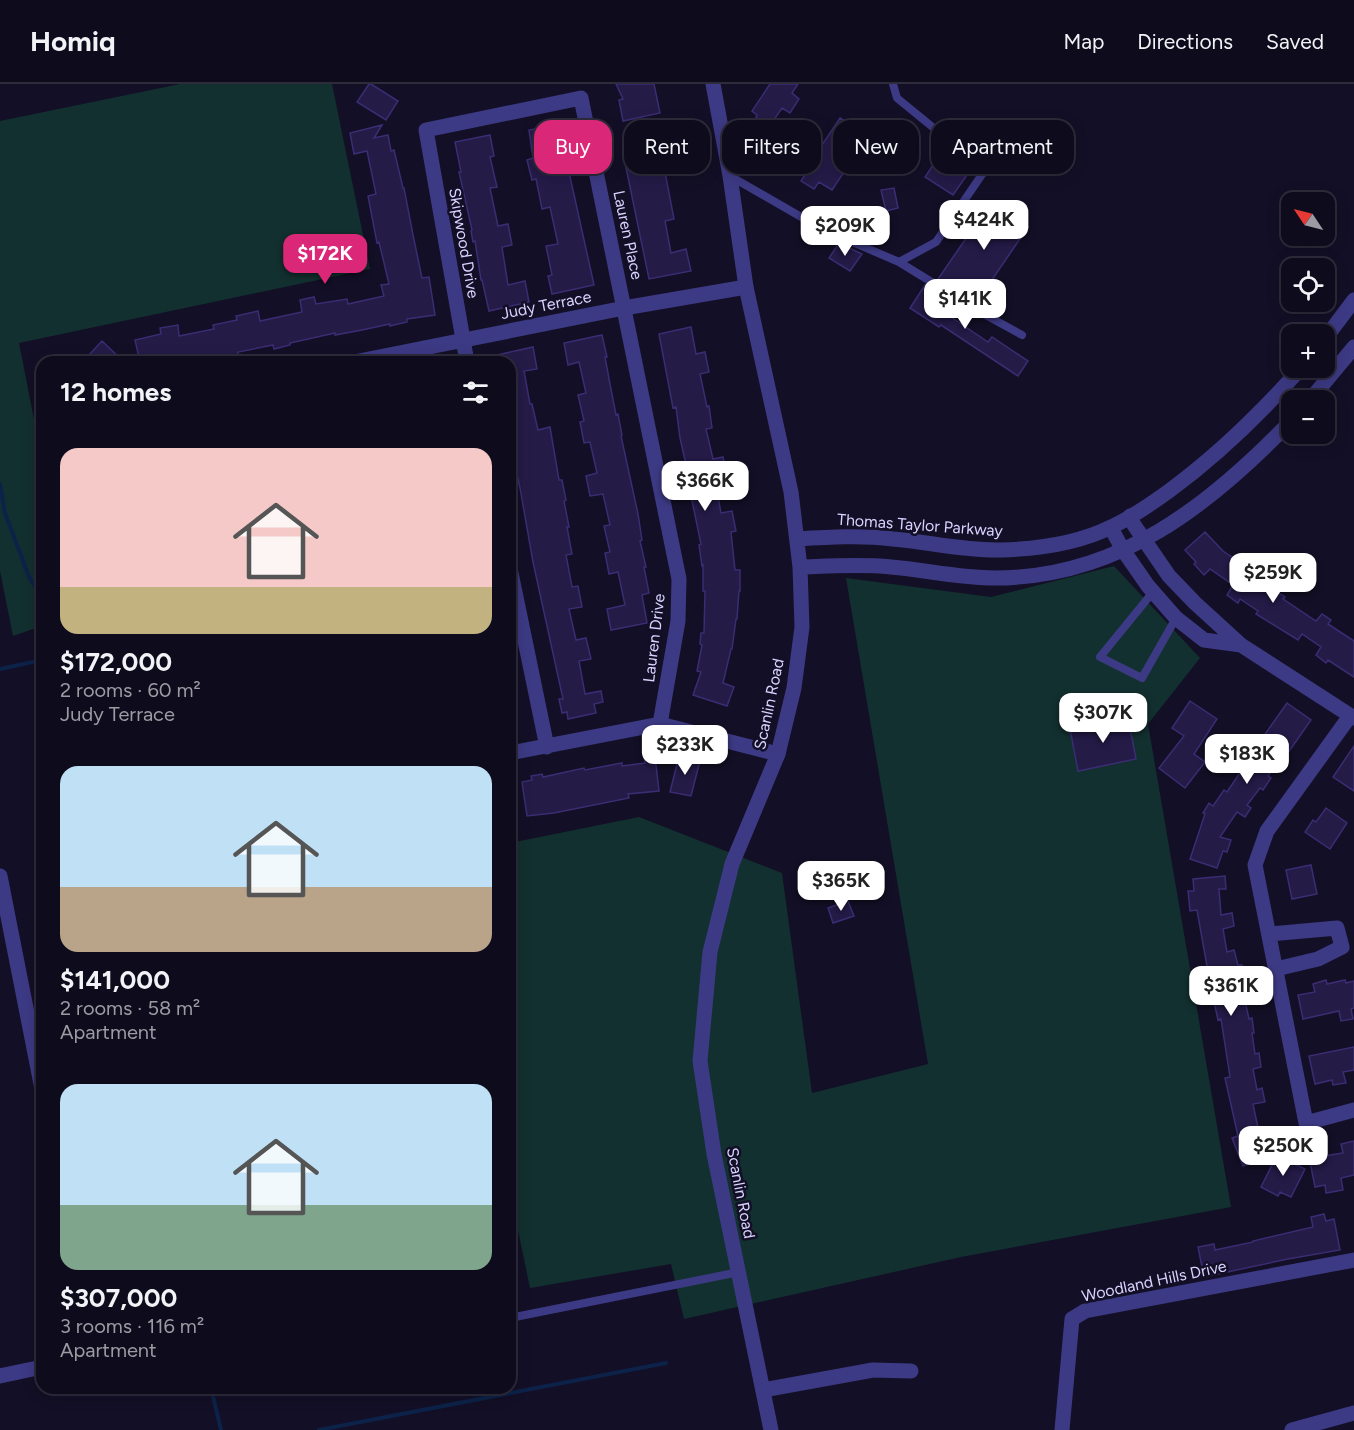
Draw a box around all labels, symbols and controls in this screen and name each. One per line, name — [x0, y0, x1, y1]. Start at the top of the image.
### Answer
text: Homiq — [30, 24, 116, 58]
text: Map — [1063, 29, 1104, 54]
text: Directions — [1137, 29, 1233, 54]
text: Saved — [1266, 29, 1324, 54]
chip: Buy — [534, 120, 612, 174]
chip: Rent — [624, 120, 710, 174]
chip: Filters — [722, 120, 821, 174]
chip: New — [833, 120, 919, 174]
chip: Apartment — [931, 120, 1074, 174]
street label: Skipwood Drive — [445, 186, 483, 300]
street label: Lauren Place — [609, 189, 647, 282]
north arrow — [1281, 192, 1335, 246]
map controls — [1281, 192, 1335, 444]
pin: $424K — [942, 200, 1026, 251]
pin: $209K — [803, 206, 887, 257]
text: $424K — [953, 207, 1015, 231]
text: $209K — [815, 213, 875, 237]
pin: $172K — [283, 234, 367, 285]
text: $172K — [297, 241, 353, 265]
button: locate — [1281, 258, 1335, 312]
pin: $141K — [923, 279, 1007, 330]
text: $141K — [938, 286, 992, 310]
street label: Judy Terrace — [499, 287, 593, 323]
button: + — [1281, 324, 1335, 378]
text: 12 homes — [60, 376, 171, 408]
icon: filters — [459, 376, 492, 409]
button: − — [1281, 390, 1335, 444]
pin: $366K — [663, 461, 747, 512]
text: $366K — [676, 468, 734, 492]
icon: home — [222, 487, 330, 595]
street label: Thomas Taylor Parkway — [837, 510, 1004, 540]
pin: $259K — [1231, 553, 1315, 604]
text: $259K — [1243, 560, 1303, 584]
street label: Lauren Drive — [639, 592, 669, 684]
text: $172,000 — [60, 646, 172, 678]
street label: Scanlin Road — [750, 657, 788, 751]
text: 2 rooms · 60 m² — [60, 678, 201, 702]
pin: $307K — [1061, 693, 1145, 744]
text: $307K — [1073, 700, 1133, 724]
text: Judy Terrace — [60, 702, 175, 726]
pin: $233K — [643, 725, 727, 776]
text: $233K — [656, 732, 714, 756]
pin: $183K — [1205, 734, 1289, 785]
text: $183K — [1219, 741, 1275, 765]
icon: home — [222, 805, 330, 913]
pin: $365K — [799, 861, 883, 912]
text: $365K — [812, 868, 870, 892]
text: $141,000 — [60, 964, 170, 996]
pin: $361K — [1189, 966, 1273, 1017]
text: $361K — [1203, 973, 1259, 997]
text: 2 rooms · 58 m² — [60, 996, 200, 1020]
text: Apartment — [60, 1020, 157, 1044]
icon: home — [222, 1123, 330, 1231]
pin: $250K — [1241, 1126, 1325, 1177]
text: $250K — [1253, 1133, 1313, 1157]
street label: Scanlin Road — [723, 1146, 759, 1240]
street label: Woodland Hills Drive — [1080, 1256, 1228, 1306]
text: $307,000 — [60, 1282, 177, 1314]
text: 3 rooms · 116 m² — [60, 1314, 204, 1338]
text: Apartment — [60, 1338, 157, 1362]

